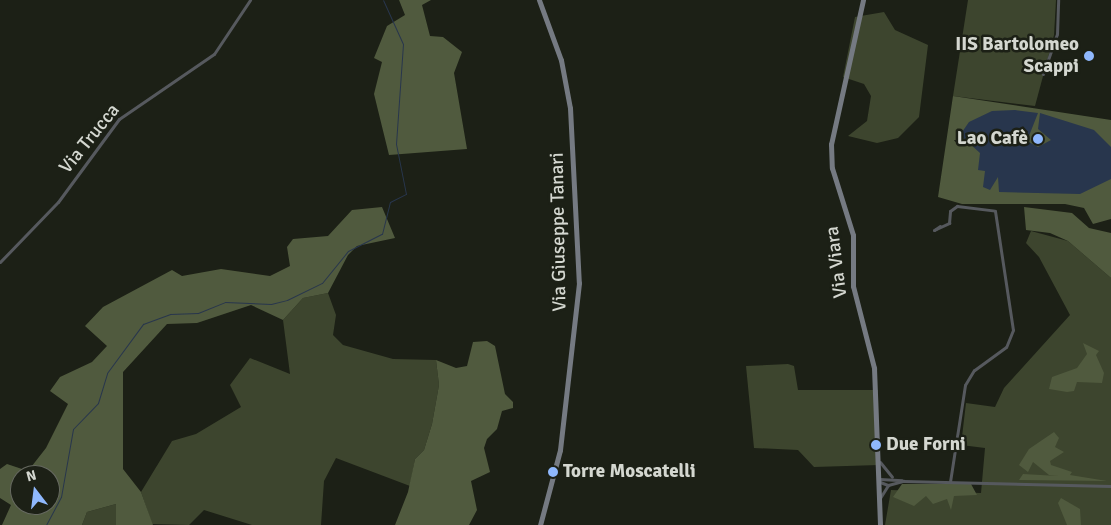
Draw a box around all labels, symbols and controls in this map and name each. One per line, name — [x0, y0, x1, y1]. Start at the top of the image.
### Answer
place label: IIS Bartolomeo Scappi — [955, 34, 1079, 78]
marker: IIS Bartolomeo Scappi — [1083, 50, 1095, 62]
street label: Via Trucca — [55, 100, 125, 178]
place label: Lao Cafè — [957, 128, 1028, 150]
marker: Lao Cafè — [1032, 133, 1044, 145]
street label: Via Giuseppe Tanari — [546, 152, 572, 312]
street label: Via Viara — [821, 225, 853, 299]
place label: Due Forni — [886, 434, 966, 456]
marker: Due Forni — [870, 439, 882, 451]
place label: Torre Moscatelli — [563, 461, 696, 483]
north arrow — [10, 465, 60, 515]
marker: Torre Moscatelli — [547, 466, 559, 478]
text: N — [24, 467, 38, 485]

